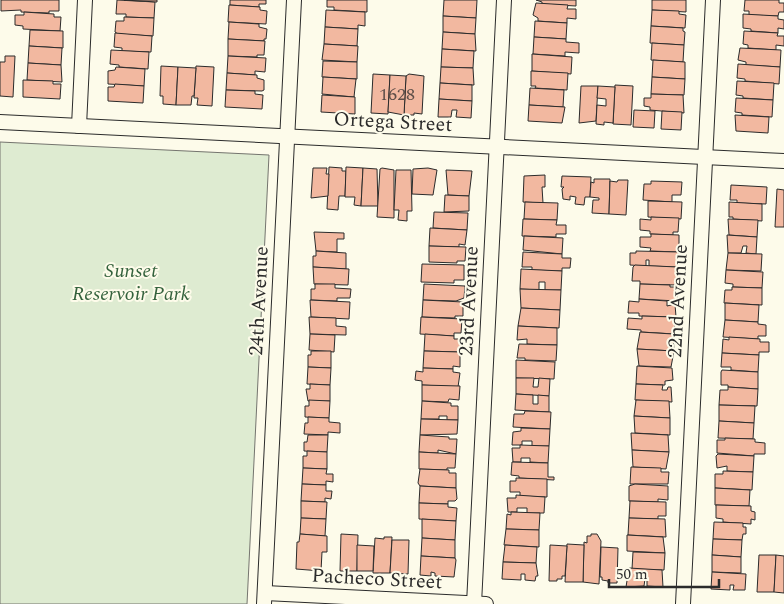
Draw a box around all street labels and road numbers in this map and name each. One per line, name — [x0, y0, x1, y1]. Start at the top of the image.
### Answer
street label: Ortega Street — [333, 104, 453, 140]
street label: 22nd Avenue — [660, 243, 696, 359]
street label: 24th Avenue — [241, 245, 277, 357]
street label: 23rd Avenue — [451, 245, 487, 357]
street label: Pacheco Street — [311, 561, 443, 597]

